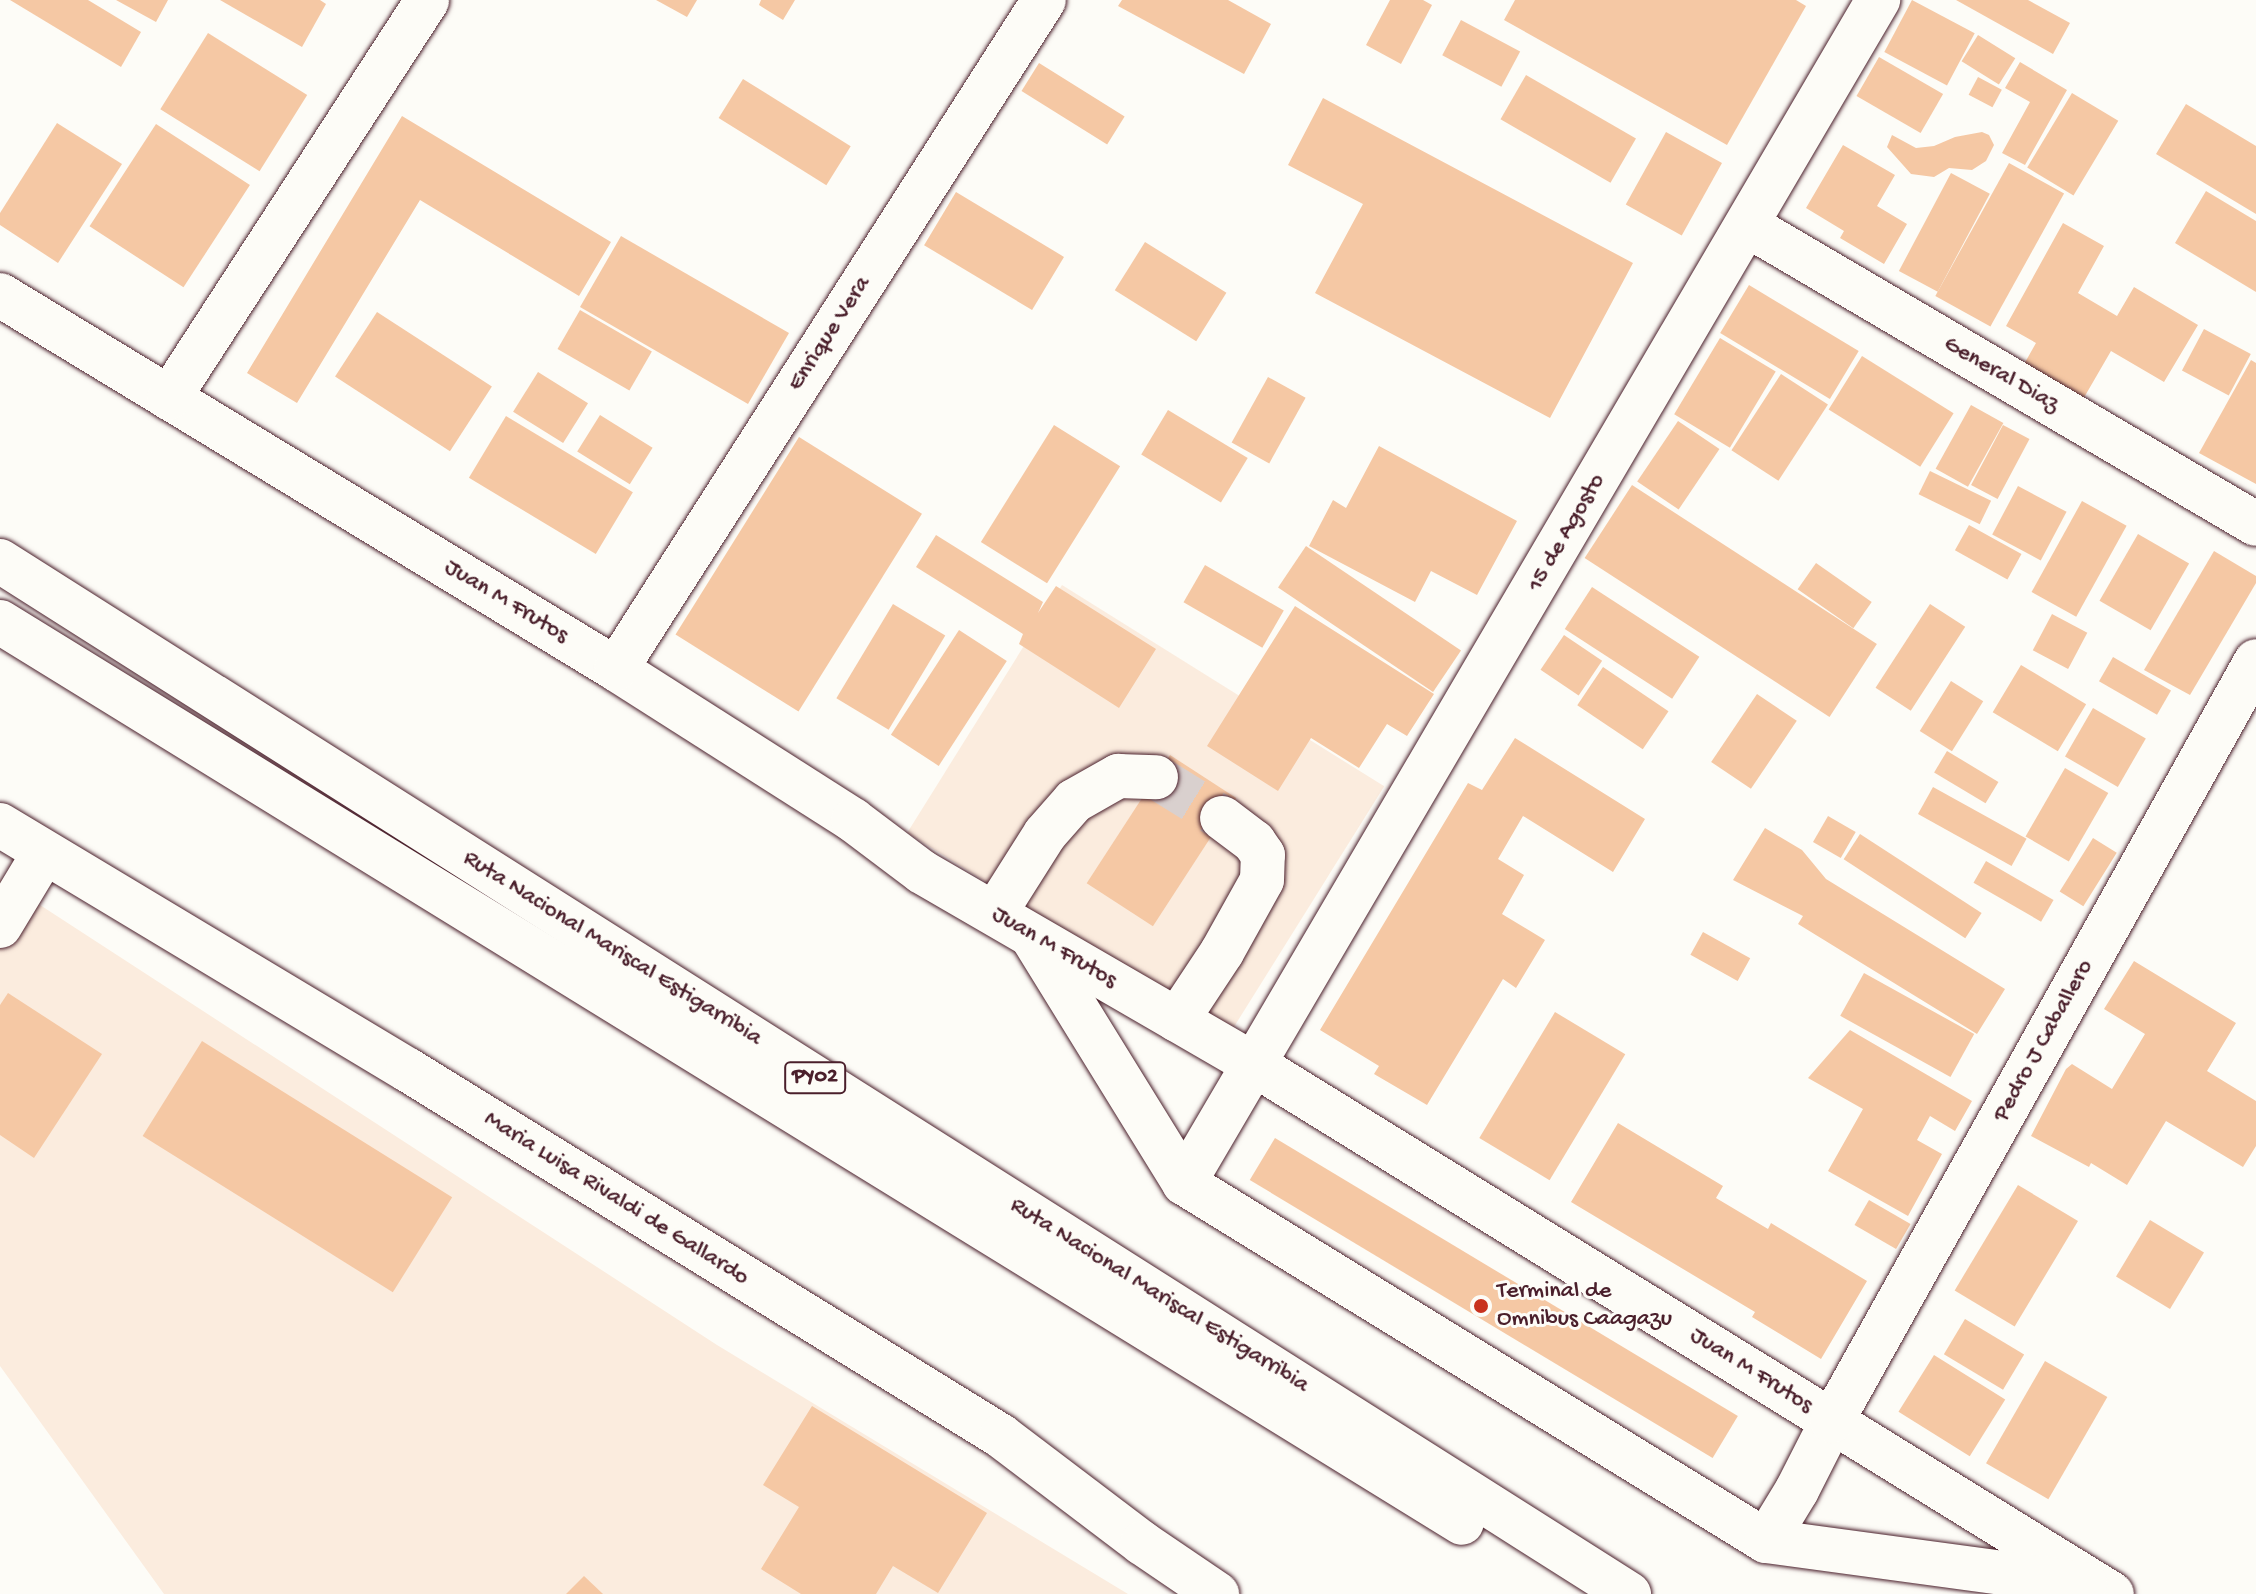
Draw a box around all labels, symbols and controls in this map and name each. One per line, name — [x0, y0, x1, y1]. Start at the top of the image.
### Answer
street label: Enrique Vera — [782, 271, 878, 397]
street label: General Diaz — [1938, 330, 2064, 420]
street label: 15 de Agosto — [1522, 469, 1612, 597]
street label: Juan M Frutos — [439, 554, 573, 650]
street label: Ruta Nacional Mariscal Estigarribia — [457, 845, 767, 1053]
street label: Juan M Frutos — [986, 901, 1122, 995]
street label: Pedro J Caballero — [1988, 955, 2100, 1127]
road number: PY02 — [783, 1060, 847, 1096]
street label: Maria Luisa Rivaldi de Gallardo — [478, 1105, 754, 1293]
street label: Ruta Nacional Mariscal Estigarribia — [1004, 1192, 1314, 1400]
place label: Terminal de Omnibus Caagazu — [1497, 1278, 1672, 1334]
marker: Terminal de Omnibus Caagazu — [1472, 1297, 1490, 1315]
street label: Juan M Frutos — [1684, 1322, 1818, 1420]

